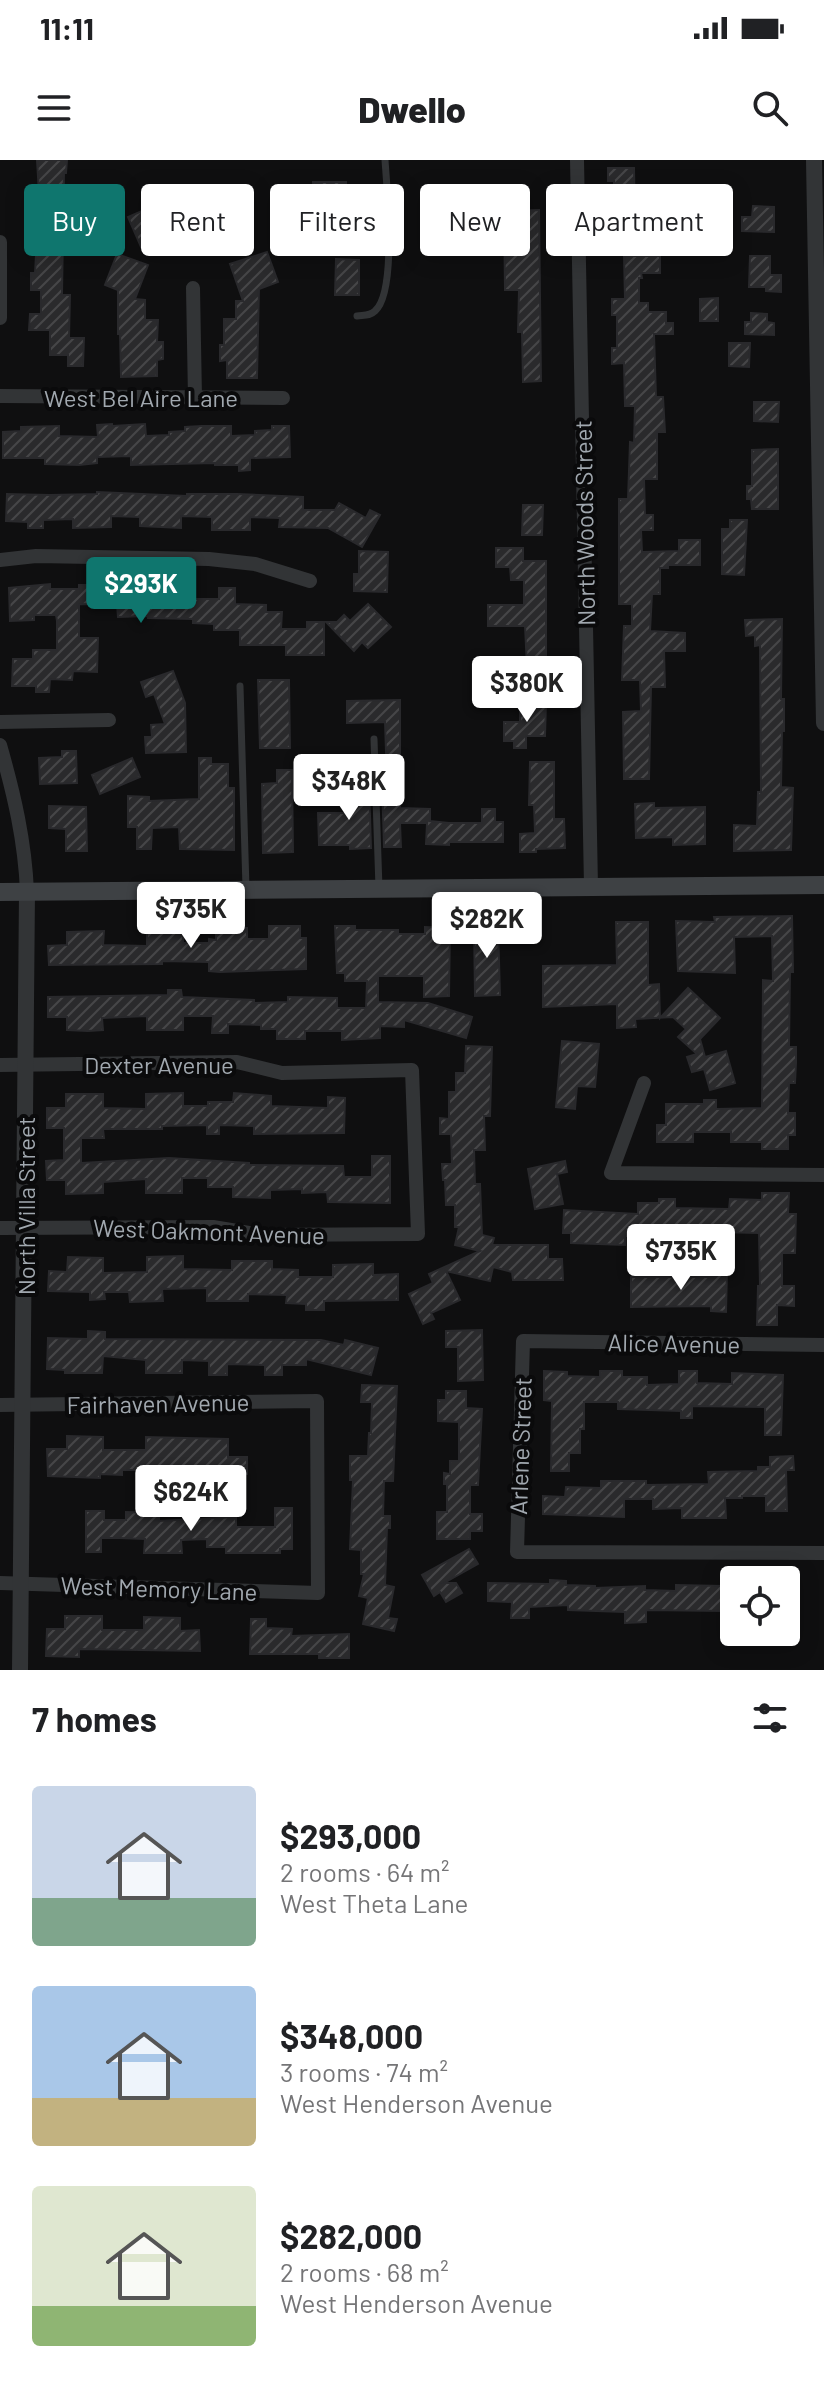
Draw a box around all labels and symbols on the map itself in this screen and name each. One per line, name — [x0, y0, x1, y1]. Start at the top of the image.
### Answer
street label: West Bel Aire Lane — [44, 383, 238, 412]
street label: North Woods Street — [568, 420, 600, 626]
pin: $293K — [85, 557, 197, 625]
pin: $380K — [471, 656, 583, 724]
pin: $348K — [293, 754, 405, 822]
pin: $735K — [135, 882, 247, 950]
pin: $282K — [431, 892, 543, 960]
street label: Dexter Avenue — [84, 1050, 234, 1079]
street label: North Villa Street — [11, 1117, 40, 1295]
street label: West Oakmont Avenue — [93, 1212, 325, 1250]
pin: $735K — [625, 1224, 737, 1292]
street label: Alice Avenue — [608, 1327, 740, 1359]
street label: Arlene Street — [503, 1377, 537, 1515]
street label: Fairhaven Avenue — [66, 1387, 250, 1419]
pin: $624K — [135, 1465, 247, 1533]
street label: West Memory Lane — [60, 1570, 258, 1606]

